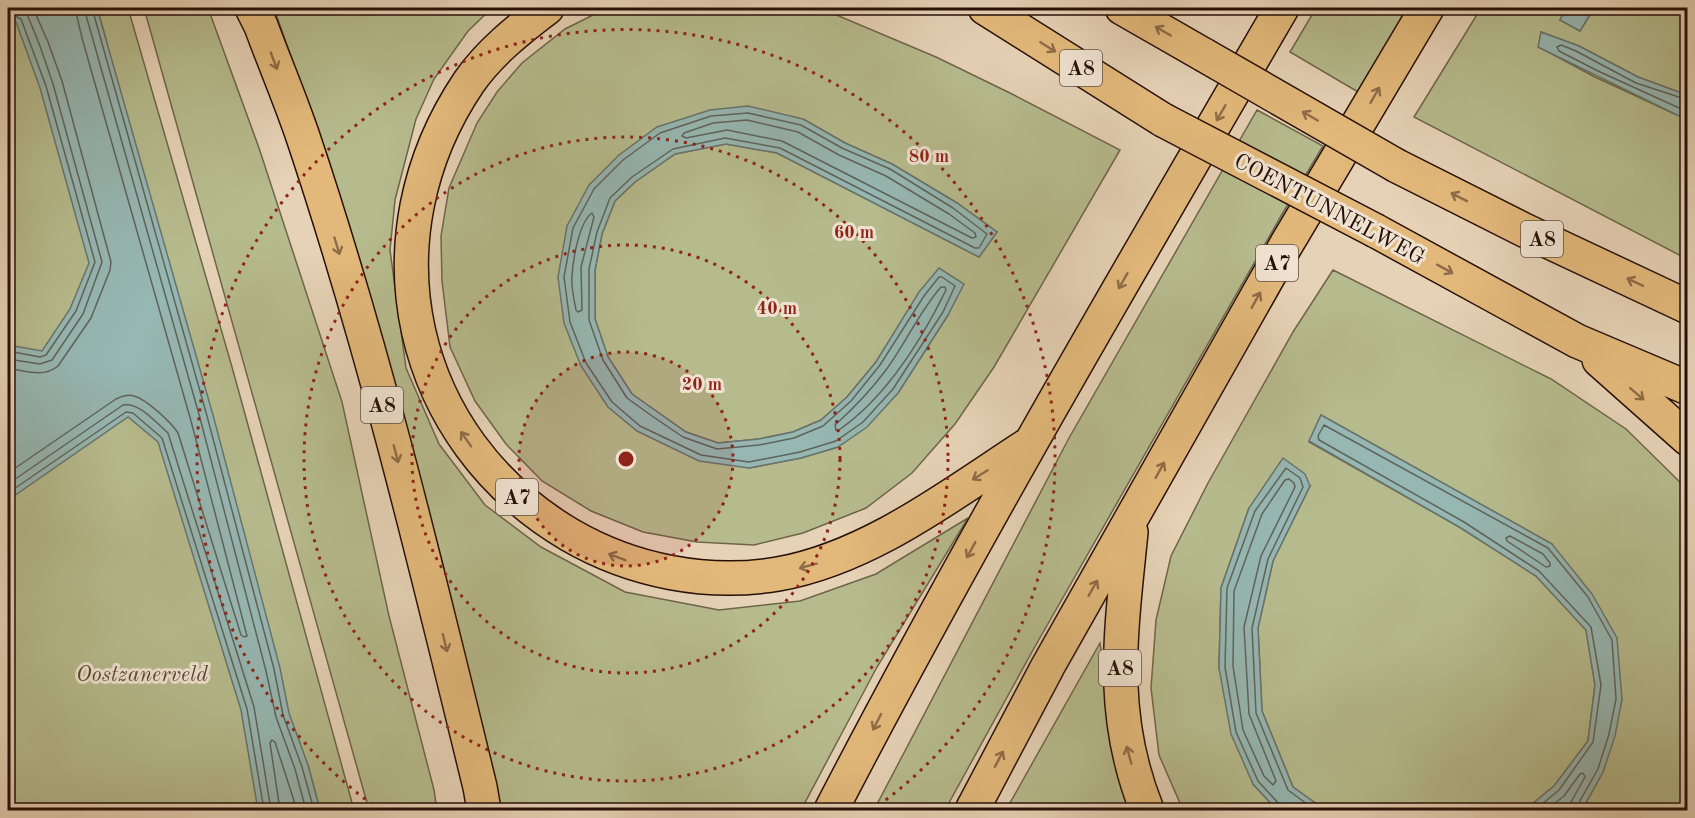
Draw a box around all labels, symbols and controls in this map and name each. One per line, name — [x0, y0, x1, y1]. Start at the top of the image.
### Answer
one-way arrow — [1155, 25, 1172, 37]
one-way arrow — [1039, 41, 1056, 53]
road number: A8 — [1060, 50, 1102, 86]
one-way arrow — [270, 52, 281, 70]
one-way arrow — [1369, 87, 1381, 104]
one-way arrow — [1215, 104, 1227, 121]
one-way arrow — [1302, 110, 1319, 122]
text: 80 m — [909, 148, 949, 166]
street label: COENTUNNELWEG — [1230, 150, 1428, 269]
one-way arrow — [1450, 191, 1468, 203]
road number: A8 — [1521, 221, 1563, 257]
text: 60 m — [834, 224, 874, 242]
one-way arrow — [332, 236, 343, 255]
road number: A7 — [1256, 245, 1298, 281]
one-way arrow — [1436, 264, 1454, 275]
one-way arrow — [1117, 273, 1129, 290]
one-way arrow — [1626, 276, 1644, 288]
one-way arrow — [1250, 292, 1262, 309]
text: 40 m — [757, 300, 797, 318]
text: 20 m — [682, 376, 722, 394]
road number: A8 — [361, 387, 403, 423]
one-way arrow — [1629, 387, 1644, 401]
one-way arrow — [460, 432, 472, 448]
one-way arrow — [391, 444, 402, 463]
centre of rings — [616, 449, 636, 469]
one-way arrow — [1154, 462, 1166, 479]
one-way arrow — [972, 470, 989, 482]
road number: A7 — [496, 479, 538, 515]
one-way arrow — [964, 542, 976, 559]
one-way arrow — [608, 551, 627, 562]
one-way arrow — [799, 561, 818, 573]
one-way arrow — [1088, 580, 1100, 597]
one-way arrow — [439, 633, 451, 652]
road number: A8 — [1099, 650, 1141, 686]
park label: Oostzanerveld — [76, 664, 208, 686]
one-way arrow — [871, 712, 882, 730]
one-way arrow — [1123, 746, 1135, 765]
one-way arrow — [993, 751, 1005, 768]

